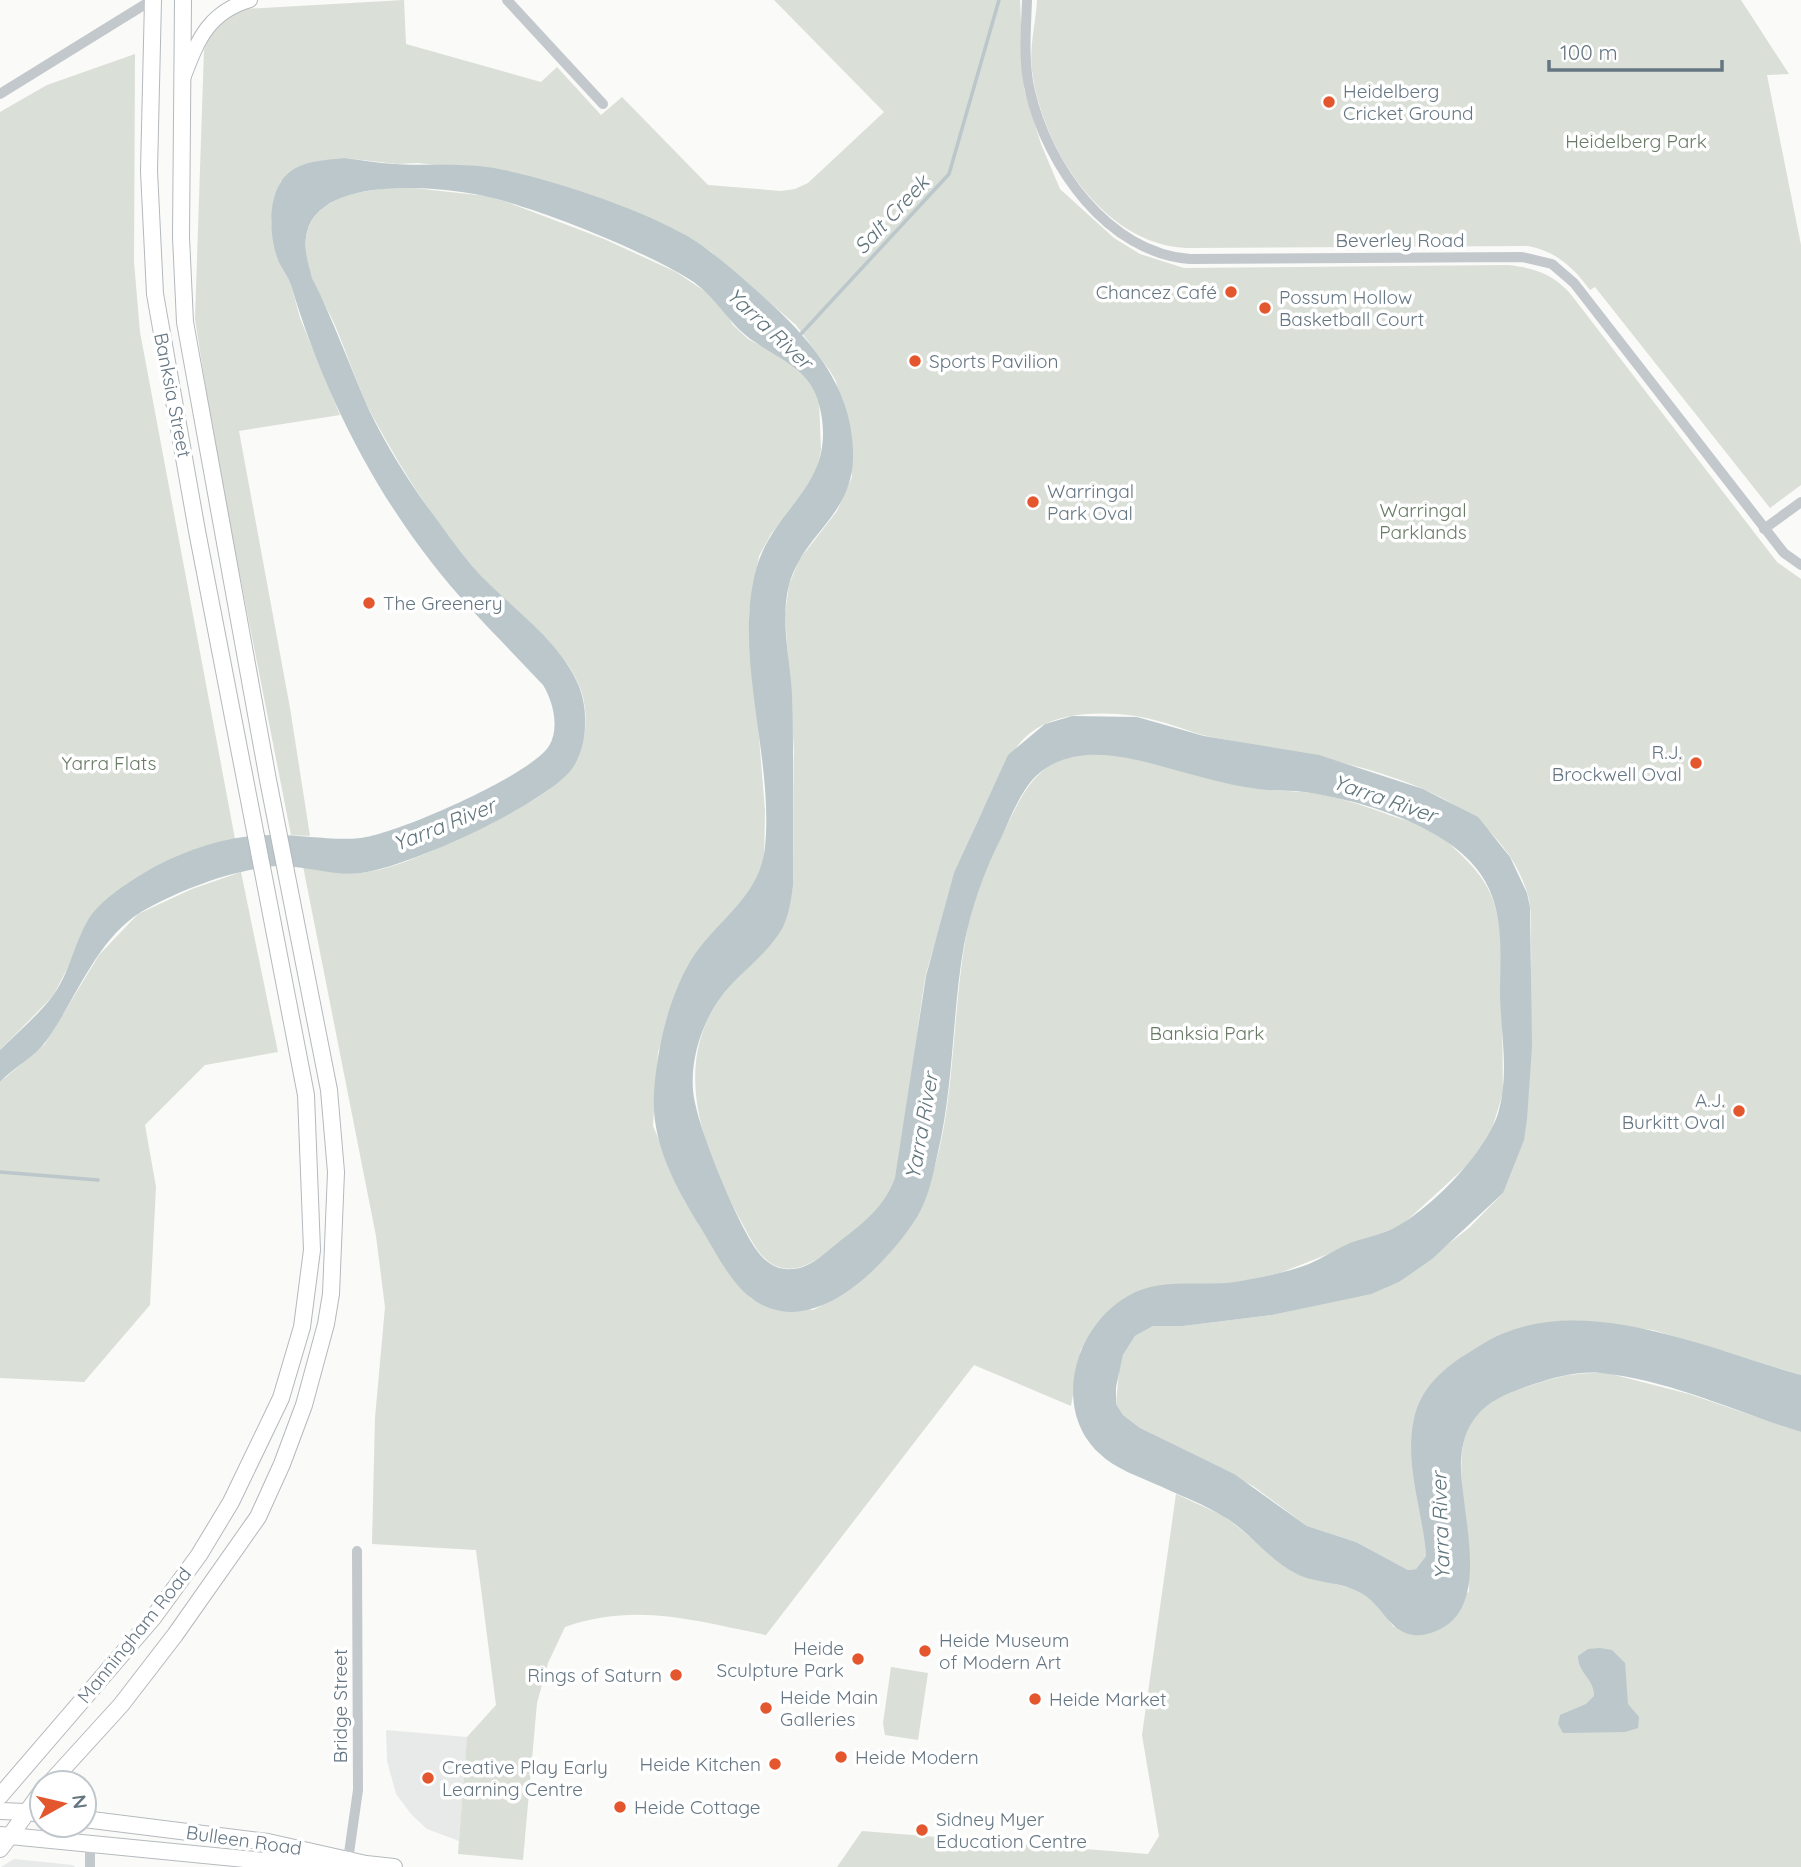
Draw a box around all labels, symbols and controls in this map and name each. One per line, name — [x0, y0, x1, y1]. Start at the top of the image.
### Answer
scale bar — [1549, 28, 1722, 72]
text: 100 m — [1560, 39, 1618, 65]
place label: Heidelberg Cricket Ground — [1343, 79, 1474, 125]
marker: Heidelberg Cricket Ground — [1321, 94, 1337, 110]
park label: Heidelberg Park — [1565, 129, 1707, 153]
water label: Salt Creek — [848, 168, 935, 259]
street label: Beverley Road — [1336, 228, 1464, 252]
place label: Chancez Café — [1096, 280, 1217, 304]
water label: Yarra River — [722, 282, 820, 376]
marker: Chancez Café — [1223, 284, 1239, 300]
place label: Possum Hollow Basketball Court — [1279, 285, 1424, 331]
marker: Possum Hollow Basketball Court — [1257, 300, 1273, 316]
street label: Banksia Street — [149, 331, 197, 459]
place label: Sports Pavilion — [929, 349, 1058, 373]
marker: Sports Pavilion — [907, 353, 923, 369]
place label: Warringal Park Oval — [1047, 479, 1134, 525]
marker: Warringal Park Oval — [1025, 494, 1041, 510]
park label: Warringal Parklands — [1379, 498, 1467, 544]
place label: The Greenery — [383, 591, 503, 615]
marker: The Greenery — [361, 595, 377, 611]
place label: R.J. Brockwell Oval — [1552, 740, 1682, 786]
park label: Yarra Flats — [61, 751, 157, 775]
marker: R.J. Brockwell Oval — [1688, 755, 1704, 771]
water label: Yarra River — [1330, 768, 1443, 829]
water label: Yarra River — [389, 791, 501, 856]
park label: Banksia Park — [1150, 1021, 1264, 1045]
water label: Yarra River — [899, 1068, 944, 1181]
place label: A.J. Burkitt Oval — [1622, 1088, 1725, 1134]
marker: A.J. Burkitt Oval — [1731, 1103, 1747, 1119]
water label: Yarra River — [1425, 1469, 1455, 1580]
street label: Manningham Road — [72, 1562, 196, 1708]
place label: Heide Museum of Modern Art — [939, 1628, 1069, 1674]
place label: Heide Sculpture Park — [716, 1636, 844, 1682]
marker: Heide Museum of Modern Art — [917, 1643, 933, 1659]
street label: Bridge Street — [328, 1649, 352, 1763]
marker: Heide Sculpture Park — [850, 1651, 866, 1667]
place label: Rings of Saturn — [527, 1663, 662, 1687]
marker: Rings of Saturn — [668, 1667, 684, 1683]
place label: Heide Main Galleries — [780, 1685, 878, 1731]
place label: Heide Market — [1049, 1687, 1166, 1711]
marker: Heide Market — [1027, 1691, 1043, 1707]
marker: Heide Main Galleries — [758, 1700, 774, 1716]
place label: Heide Modern — [855, 1745, 979, 1769]
marker: Heide Modern — [833, 1749, 849, 1765]
place label: Heide Kitchen — [639, 1752, 761, 1776]
place label: Creative Play Early Learning Centre — [442, 1755, 608, 1801]
marker: Heide Kitchen — [767, 1756, 783, 1772]
north arrow — [28, 1769, 98, 1839]
marker: Creative Play Early Learning Centre — [420, 1770, 436, 1786]
text: N — [67, 1793, 93, 1810]
place label: Heide Cottage — [634, 1795, 760, 1819]
marker: Heide Cottage — [612, 1799, 628, 1815]
place label: Sidney Myer Education Centre — [936, 1807, 1087, 1853]
street label: Bulleen Road — [185, 1820, 303, 1860]
marker: Sidney Myer Education Centre — [914, 1822, 930, 1838]

